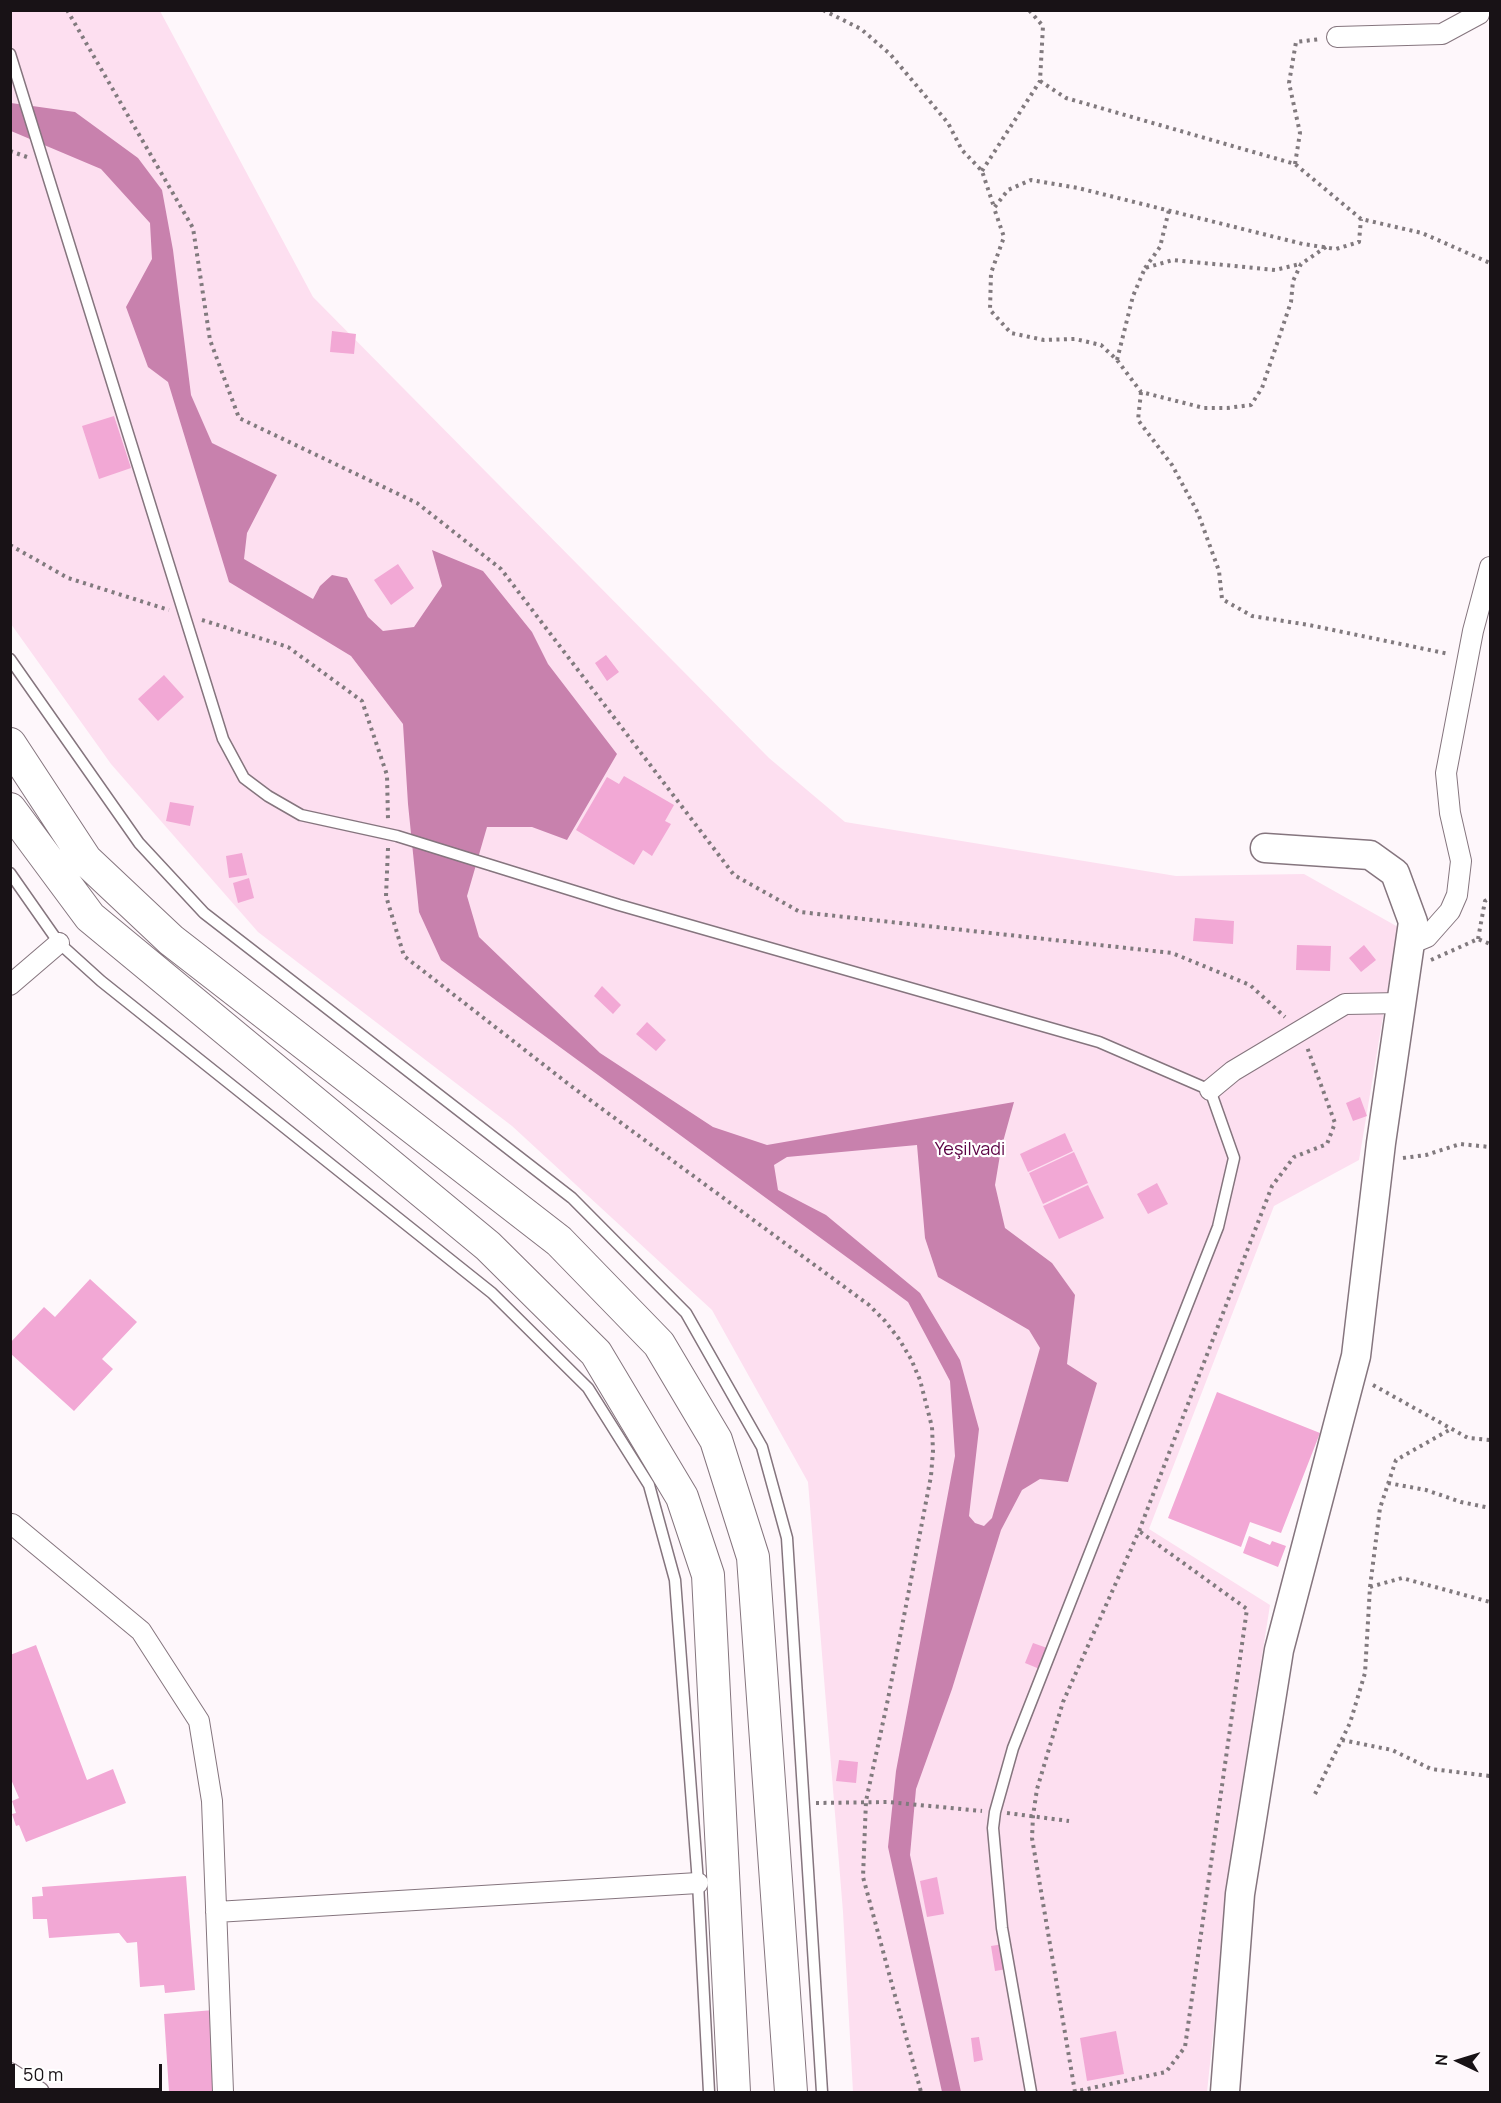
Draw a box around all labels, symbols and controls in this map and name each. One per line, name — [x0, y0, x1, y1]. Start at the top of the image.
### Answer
park label: Yeşilvadi — [935, 1139, 1005, 1161]
north arrow — [1429, 2031, 1489, 2091]
scale bar — [15, 2052, 165, 2090]
text: N — [1430, 2053, 1452, 2066]
text: 50 m — [23, 2062, 63, 2086]

